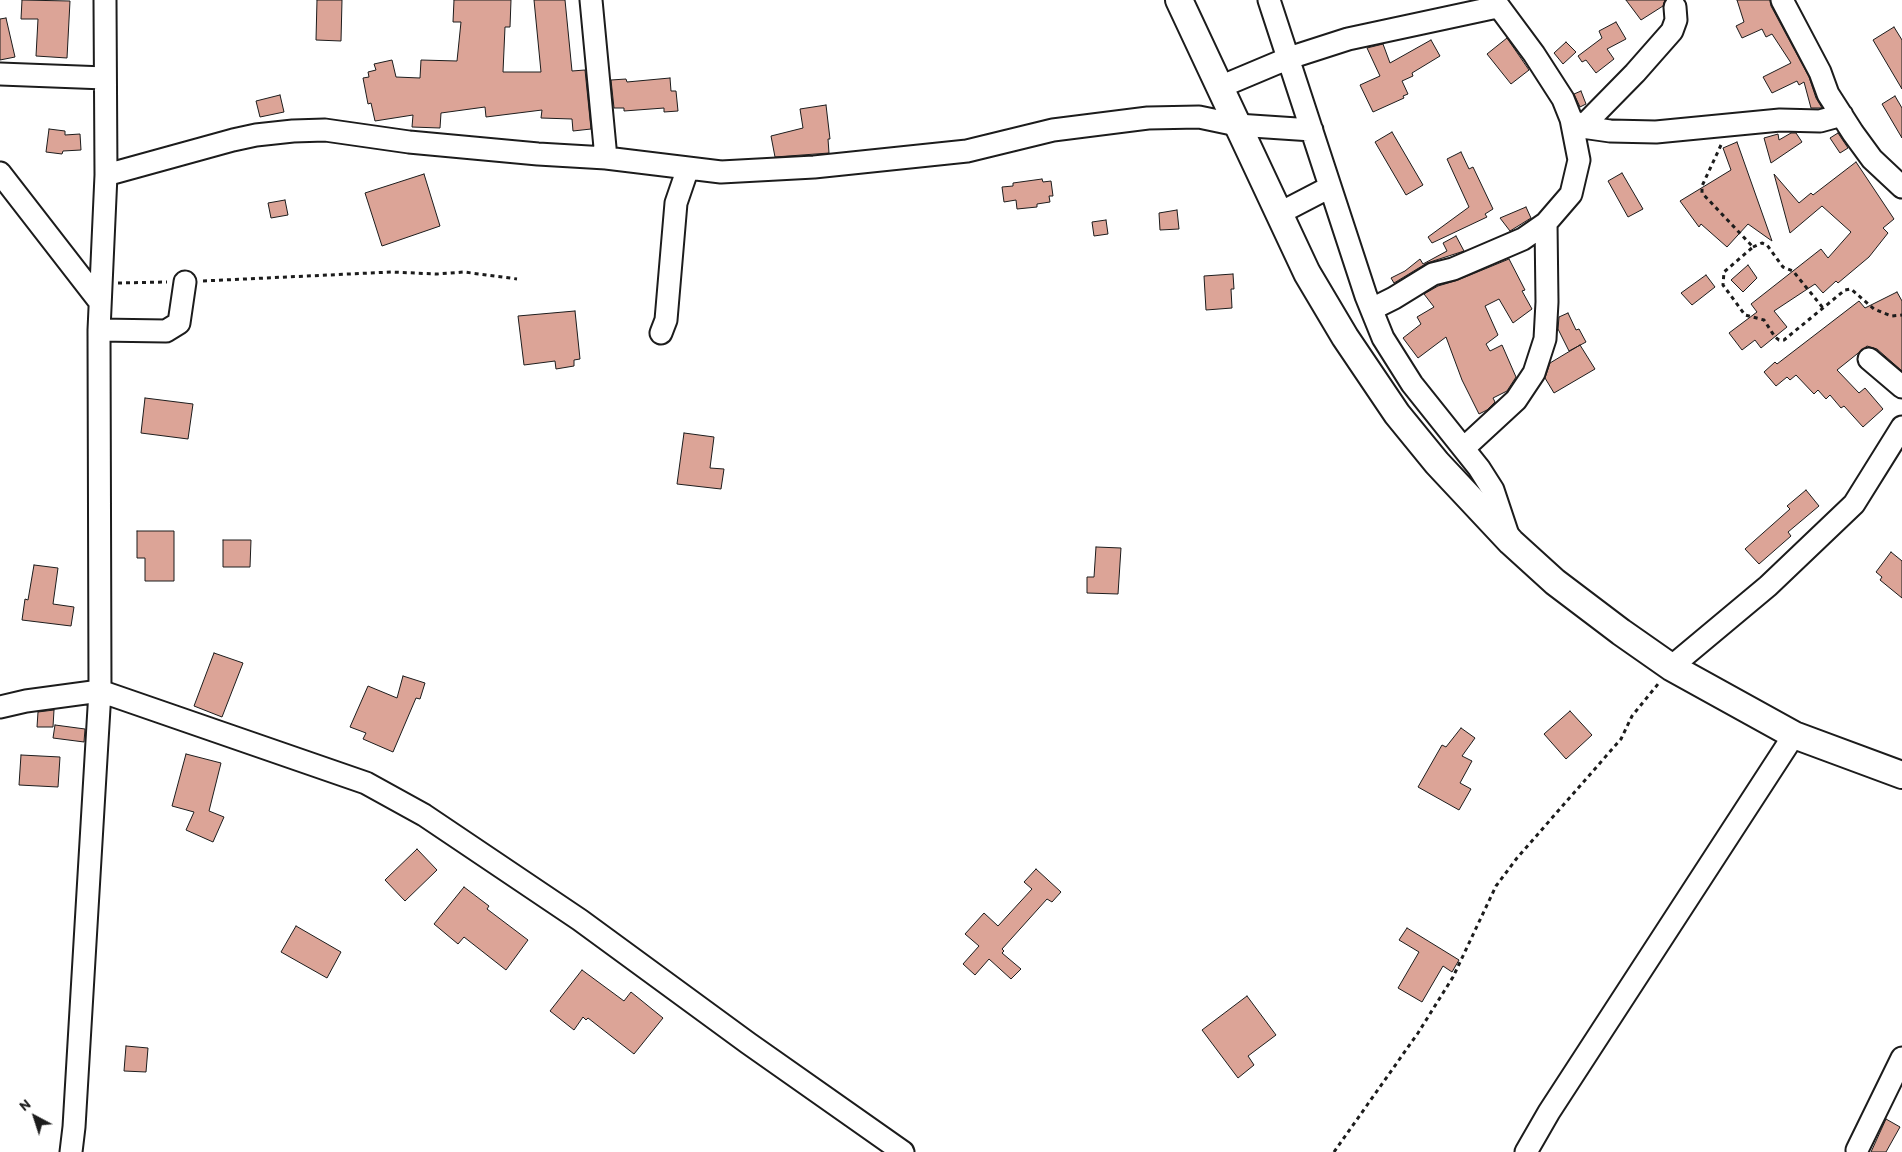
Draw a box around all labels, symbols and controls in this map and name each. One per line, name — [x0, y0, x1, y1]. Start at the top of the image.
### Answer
north arrow — [10, 1092, 60, 1142]
text: N — [16, 1096, 34, 1115]

